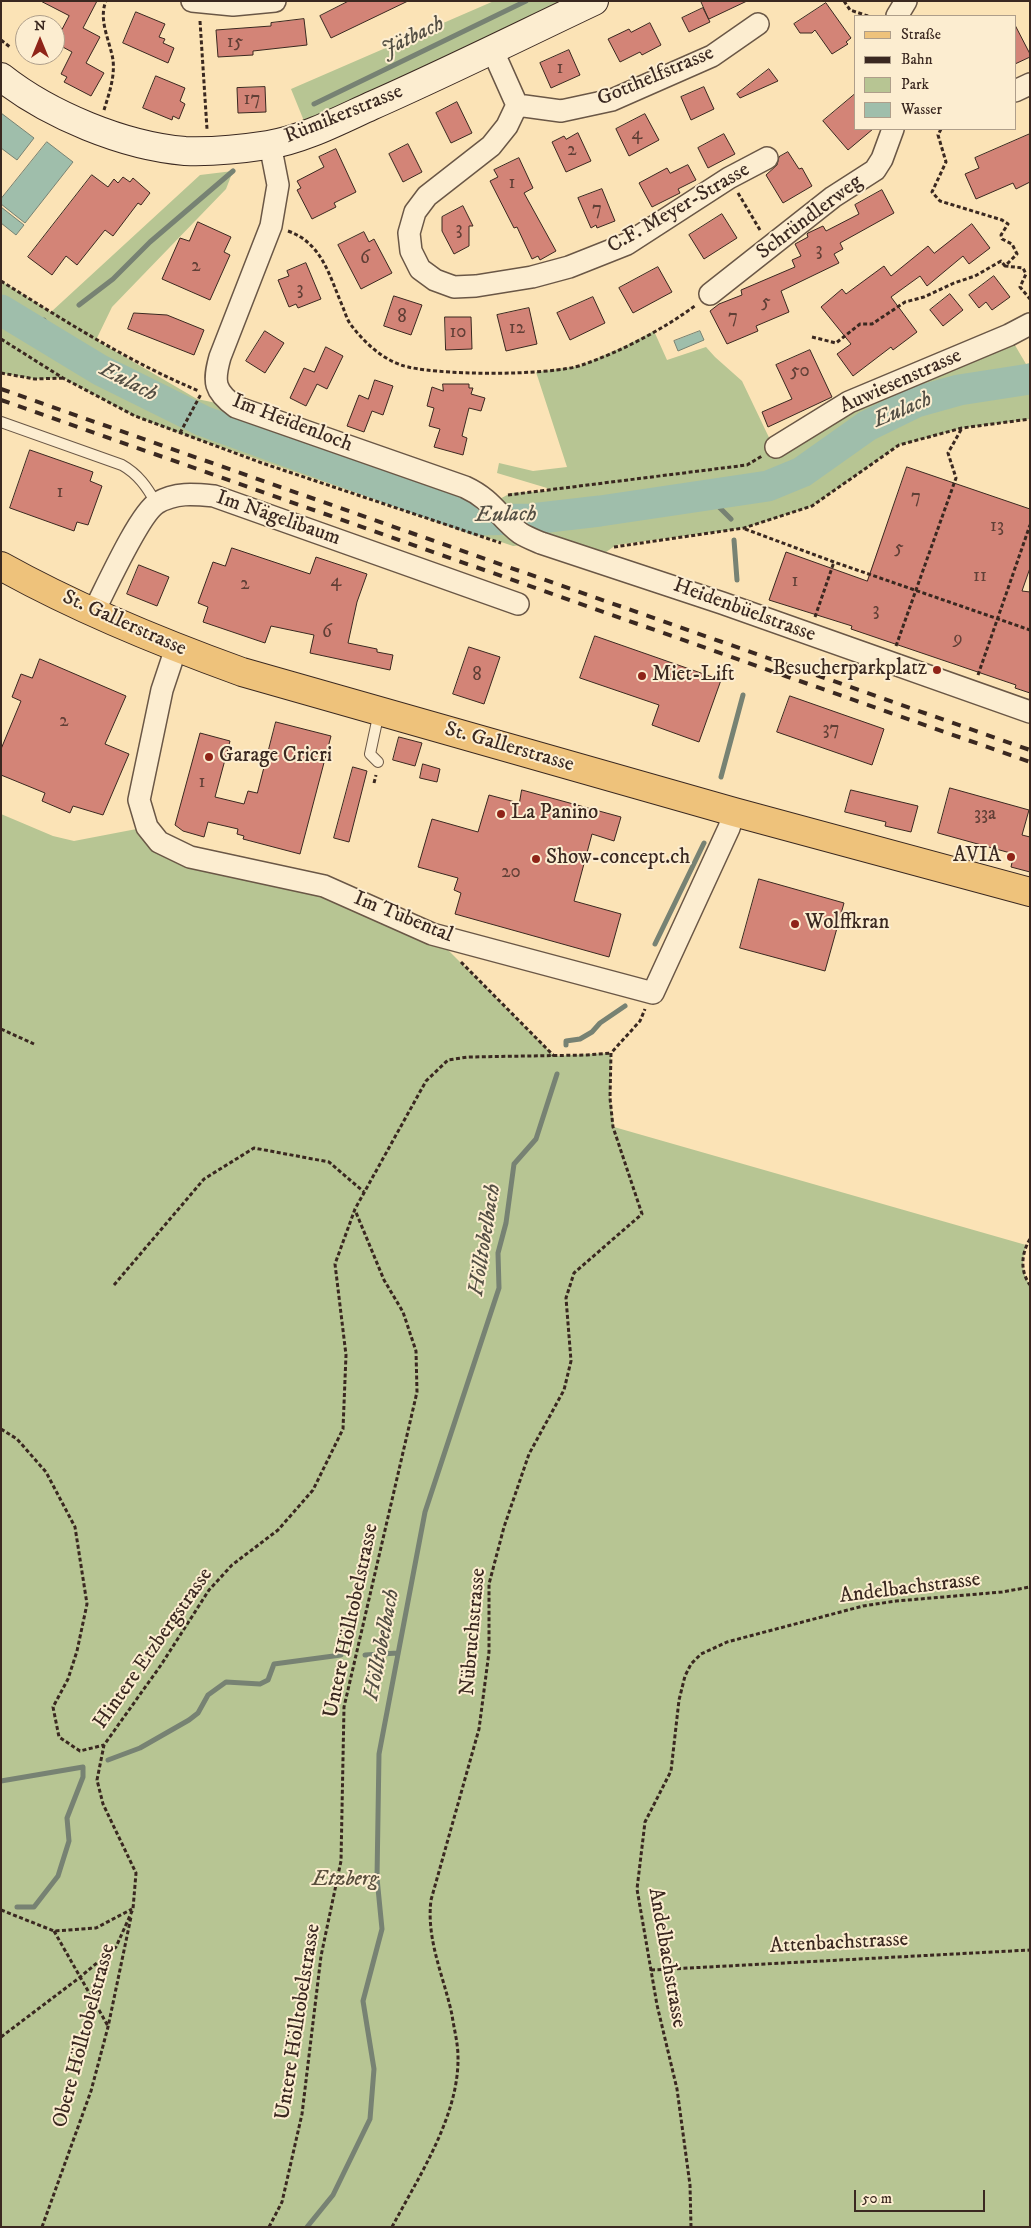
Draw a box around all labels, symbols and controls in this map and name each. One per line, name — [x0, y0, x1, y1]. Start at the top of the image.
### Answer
water label: Jätbach — [377, 11, 449, 65]
north arrow — [15, 15, 65, 65]
legend — [854, 15, 1016, 130]
text: N — [34, 17, 46, 35]
text: Straße — [901, 25, 941, 44]
house number: 15 — [227, 32, 243, 54]
street label: Gotthelfstrasse — [594, 41, 718, 113]
text: Bahn — [901, 50, 933, 69]
house number: 1 — [557, 58, 563, 80]
text: Park — [901, 75, 929, 94]
street label: Rümikerstrasse — [281, 80, 407, 150]
house number: 17 — [244, 89, 260, 111]
text: Wasser — [901, 100, 942, 119]
house number: 4 — [632, 124, 642, 146]
house number: 2 — [567, 140, 577, 162]
street label: C.F. Meyer-Strasse — [603, 158, 755, 260]
street label: Schründlerweg — [752, 170, 868, 266]
house number: 1 — [509, 173, 515, 195]
house number: 7 — [592, 199, 602, 221]
house number: 3 — [455, 219, 463, 241]
house number: 3 — [815, 240, 823, 262]
house number: 6 — [360, 248, 370, 270]
house number: 2 — [191, 256, 201, 278]
house number: 3 — [296, 279, 304, 301]
house number: 5 — [761, 292, 771, 314]
house number: 8 — [397, 307, 407, 329]
house number: 7 — [728, 307, 738, 329]
house number: 12 — [509, 318, 525, 340]
house number: 10 — [449, 322, 467, 344]
street label: Auwiesenstrasse — [836, 344, 966, 420]
water label: Eulach — [95, 357, 161, 409]
house number: 50 — [790, 361, 810, 383]
water label: Eulach — [870, 387, 936, 435]
street label: Im Heidenloch — [228, 389, 356, 459]
house number: 1 — [57, 482, 63, 504]
street label: Im Nägelibaum — [212, 486, 344, 552]
house number: 7 — [911, 487, 921, 509]
water label: Eulach — [475, 502, 537, 530]
house number: 13 — [990, 516, 1004, 538]
house number: 5 — [894, 538, 904, 560]
house number: 11 — [973, 566, 987, 588]
house number: 4 — [331, 571, 341, 593]
house number: 1 — [792, 571, 798, 593]
house number: 2 — [240, 574, 250, 596]
street label: Heidenbüelstrasse — [669, 574, 819, 648]
street label: St. Gallerstrasse — [58, 585, 190, 663]
house number: 3 — [872, 600, 880, 622]
house number: 6 — [322, 622, 332, 644]
house number: 9 — [953, 629, 963, 651]
place label: Besucherparkplatz — [772, 657, 927, 683]
place label: Miet-Lift — [652, 663, 735, 689]
marker: Besucherparkplatz — [931, 664, 943, 676]
house number: 8 — [472, 665, 482, 687]
marker: Miet-Lift — [636, 670, 648, 682]
house number: 2 — [59, 711, 69, 733]
street label: St. Gallerstrasse — [442, 718, 576, 778]
house number: 37 — [822, 719, 840, 741]
place label: Garage Cricri — [219, 744, 332, 770]
marker: Garage Cricri — [203, 751, 215, 763]
house number: 1 — [199, 772, 205, 794]
place label: La Panino — [511, 801, 598, 827]
house number: 33a — [974, 804, 996, 826]
marker: La Panino — [495, 808, 507, 820]
place label: AVIA — [953, 844, 1001, 870]
place label: Show-concept.ch — [546, 846, 690, 872]
marker: AVIA — [1005, 851, 1017, 863]
marker: Show-concept.ch — [530, 853, 542, 865]
house number: 20 — [501, 862, 521, 884]
street label: Im Tubental — [350, 887, 456, 949]
place label: Wolffkran — [805, 911, 889, 937]
marker: Wolffkran — [789, 918, 801, 930]
water label: Hölltobelbach — [464, 1182, 508, 1298]
street label: Untere Hölltobelstrasse — [319, 1522, 385, 1720]
street label: Hintere Etzbergstrasse — [89, 1564, 219, 1734]
street label: Nübruchstrasse — [456, 1567, 492, 1697]
street label: Andelbachstrasse — [838, 1568, 982, 1610]
water label: Hölltobelbach — [359, 1587, 407, 1703]
park label: Etzberg — [312, 1868, 378, 1894]
street label: Andelbachstrasse — [641, 1886, 691, 2030]
street label: Untere Hölltobelstrasse — [271, 1922, 327, 2122]
street label: Attenbachstrasse — [769, 1928, 909, 1960]
street label: Obere Hölltobelstrasse — [48, 1941, 122, 2131]
scale bar — [856, 2180, 987, 2212]
text: 50 m — [862, 2189, 892, 2208]

